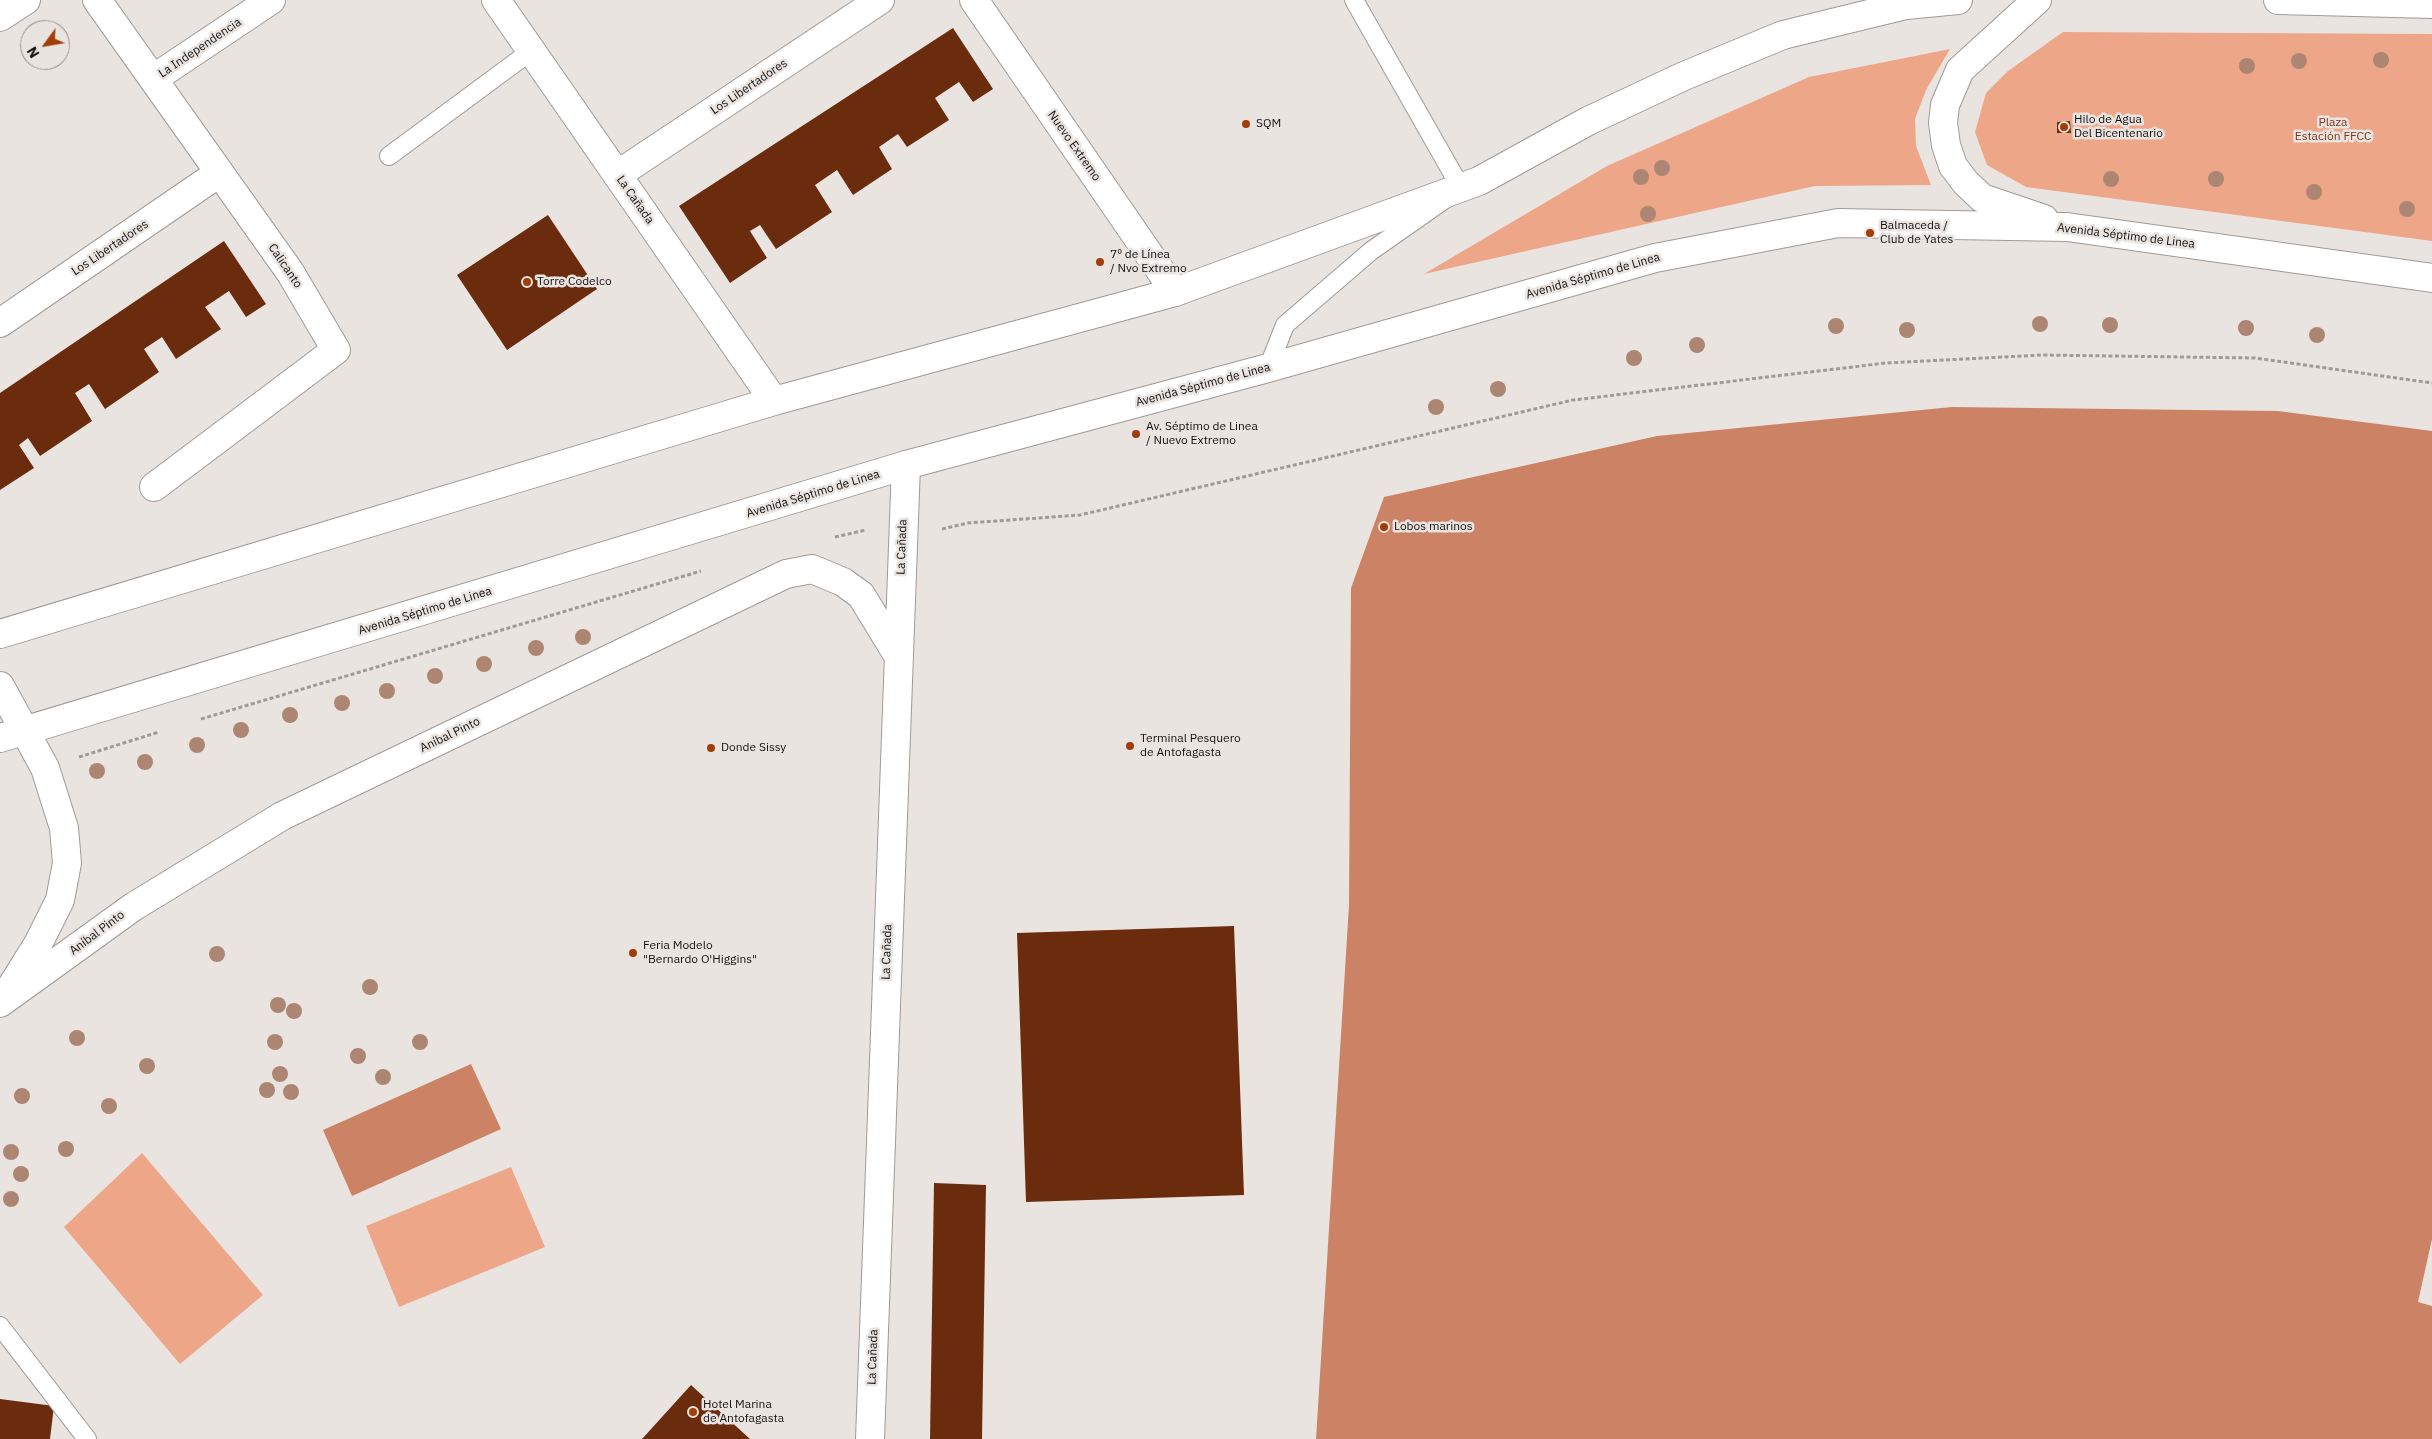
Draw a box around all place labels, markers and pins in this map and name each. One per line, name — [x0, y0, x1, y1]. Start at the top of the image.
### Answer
place label: Hilo de Agua Del Bicentenario — [2074, 113, 2163, 141]
place label: SQM — [1256, 117, 1281, 131]
marker: SQM — [1240, 118, 1252, 130]
marker: Hilo de Agua Del Bicentenario — [2058, 121, 2070, 133]
place label: Balmaceda / Club de Yates — [1880, 219, 1953, 247]
marker: Balmaceda / Club de Yates — [1864, 227, 1876, 239]
place label: 7º de Línea / Nvo Extremo — [1110, 248, 1187, 276]
marker: 7º de Línea / Nvo Extremo — [1094, 256, 1106, 268]
place label: Torre Codelco — [537, 275, 612, 289]
marker: Torre Codelco — [521, 276, 533, 288]
place label: Av. Séptimo de Linea / Nuevo Extremo — [1146, 420, 1258, 448]
marker: Av. Séptimo de Linea / Nuevo Extremo — [1130, 428, 1142, 440]
place label: Lobos marinos — [1394, 520, 1473, 534]
marker: Lobos marinos — [1378, 521, 1390, 533]
place label: Terminal Pesquero de Antofagasta — [1140, 732, 1241, 760]
marker: Terminal Pesquero de Antofagasta — [1124, 740, 1136, 752]
place label: Donde Sissy — [721, 741, 786, 755]
marker: Donde Sissy — [705, 742, 717, 754]
place label: Feria Modelo "Bernardo O'Higgins" — [643, 939, 757, 967]
marker: Feria Modelo "Bernardo O'Higgins" — [627, 947, 639, 959]
place label: Hotel Marina de Antofagasta — [703, 1398, 784, 1426]
marker: Hotel Marina de Antofagasta — [687, 1406, 699, 1418]

